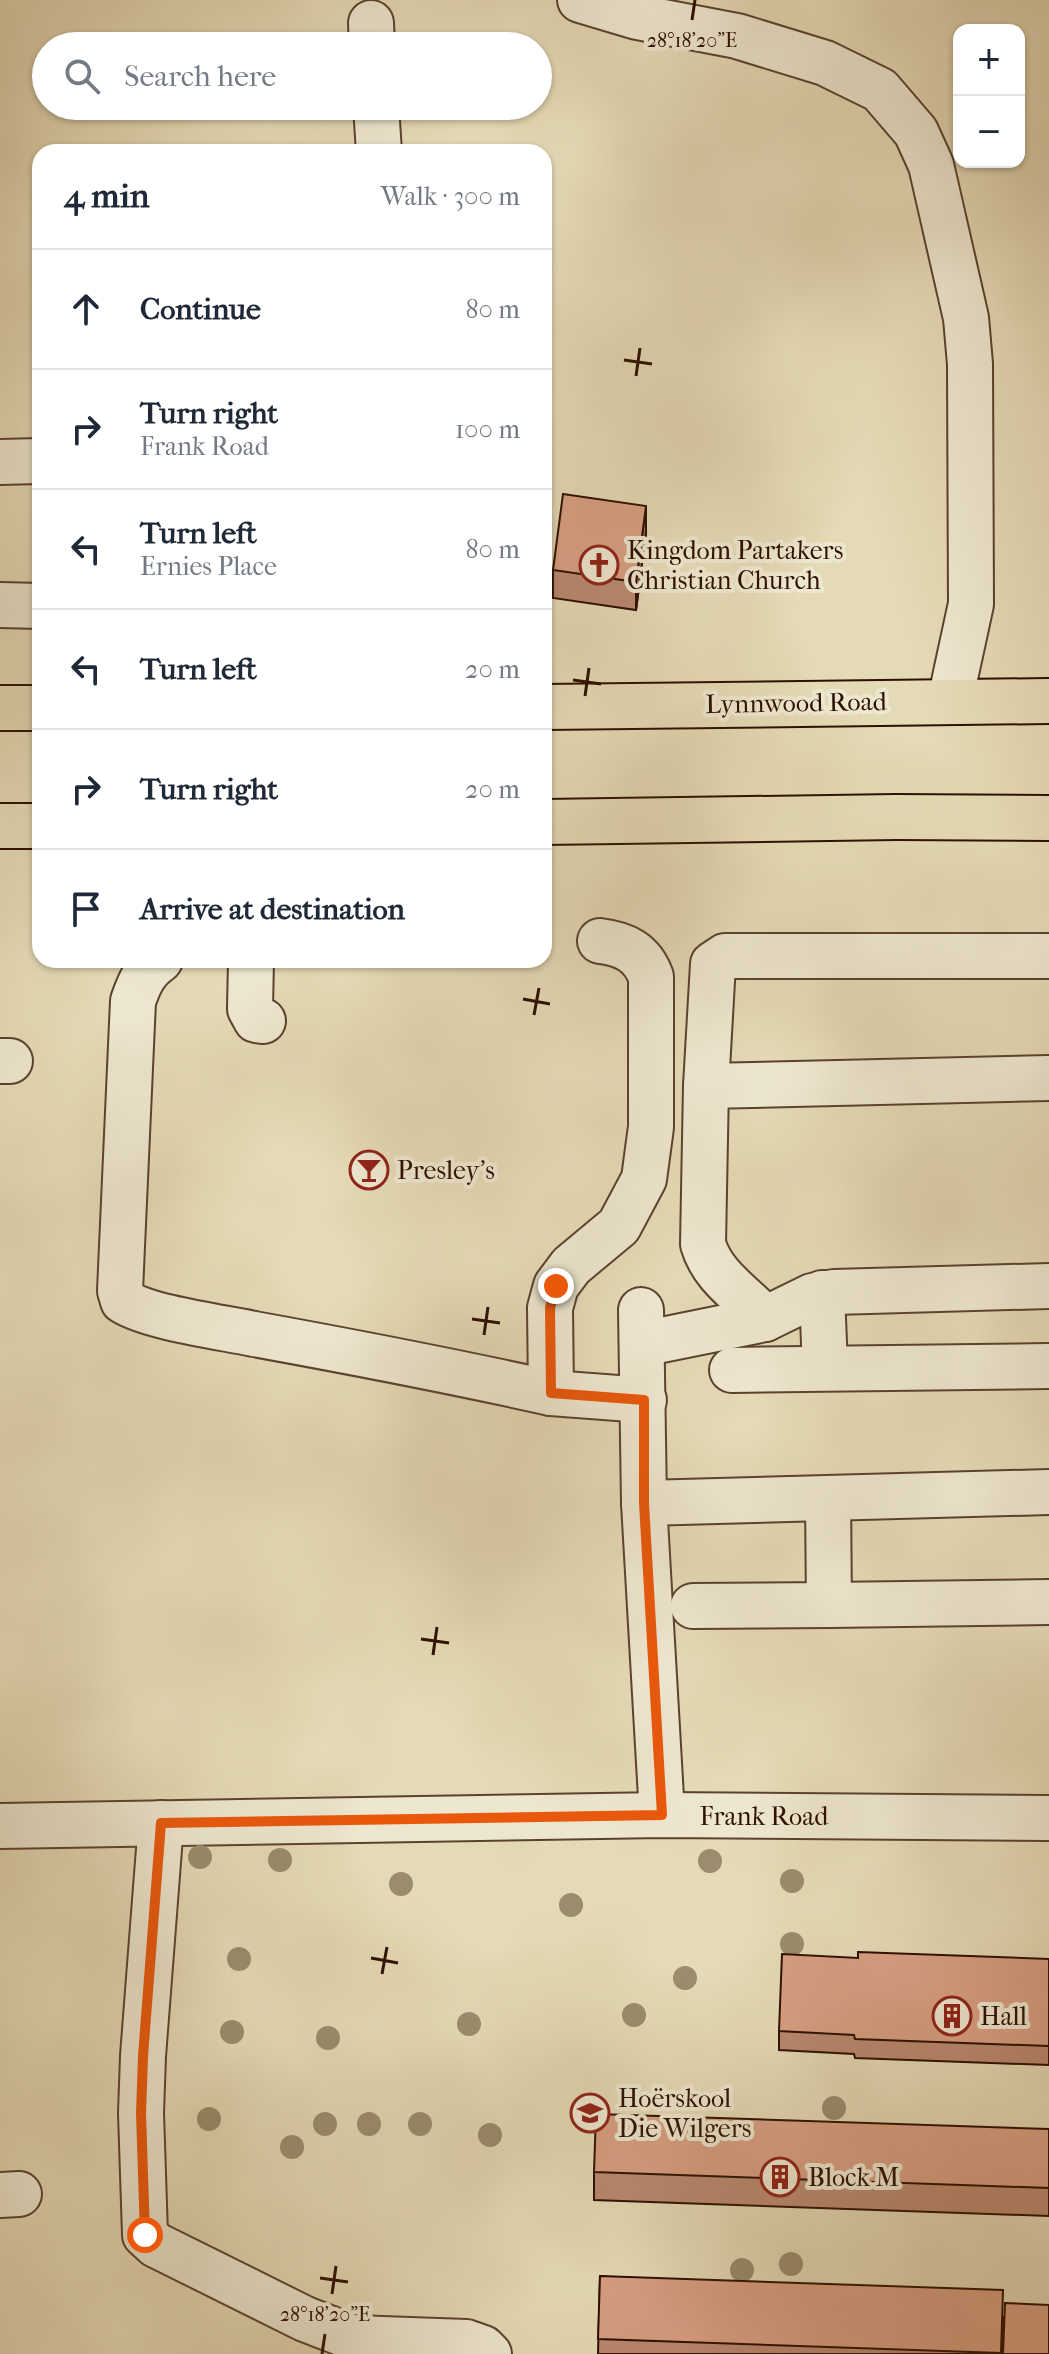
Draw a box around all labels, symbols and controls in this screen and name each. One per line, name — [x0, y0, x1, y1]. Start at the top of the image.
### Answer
map controls — [953, 24, 1025, 168]
button: + — [953, 24, 1025, 96]
text: 28°18'20"E — [647, 29, 737, 52]
search box — [32, 32, 552, 120]
icon: search — [60, 54, 104, 98]
text: Search here — [124, 59, 276, 94]
button: − — [953, 96, 1025, 168]
text: 4 min — [64, 176, 149, 216]
text: Walk · 300 m — [381, 181, 520, 212]
icon: ahead — [64, 287, 108, 331]
text: Continue — [140, 292, 261, 327]
text: 80 m — [465, 294, 520, 325]
text: Turn right — [140, 396, 278, 431]
icon: right — [64, 407, 108, 451]
text: 100 m — [455, 414, 520, 445]
text: Frank Road — [140, 431, 269, 462]
text: Turn left — [140, 516, 257, 551]
icon: left — [64, 527, 108, 571]
text: 80 m — [465, 534, 520, 565]
place label: Kingdom Partakers Christian Church — [627, 535, 843, 596]
church icon: Kingdom Partakers Christian Church — [578, 544, 620, 586]
text: Ernies Place — [140, 551, 277, 582]
icon: left — [64, 647, 108, 691]
text: Turn left — [140, 652, 257, 687]
text: 20 m — [465, 654, 520, 685]
street label: Lynnwood Road — [705, 686, 888, 720]
icon: right — [64, 767, 108, 811]
text: Turn right — [140, 772, 278, 807]
text: 20 m — [465, 774, 520, 805]
icon: arrive — [64, 887, 108, 931]
text: Arrive at destination — [140, 892, 405, 927]
bar icon: Presley's — [348, 1149, 390, 1191]
place label: Presley's — [397, 1155, 495, 1186]
route end — [538, 1268, 574, 1304]
street label: Frank Road — [700, 1801, 829, 1832]
building icon: Hall — [931, 1995, 973, 2037]
place label: Hall — [980, 2001, 1027, 2032]
place label: Hoërskool Die Wilgers — [618, 2083, 751, 2144]
school or university icon: Hoërskool Die Wilgers — [569, 2092, 611, 2134]
building icon: Block M — [759, 2156, 801, 2198]
place label: Block M — [808, 2162, 899, 2193]
route start — [127, 2217, 163, 2253]
text: 28°18'20"E — [280, 2303, 370, 2326]

